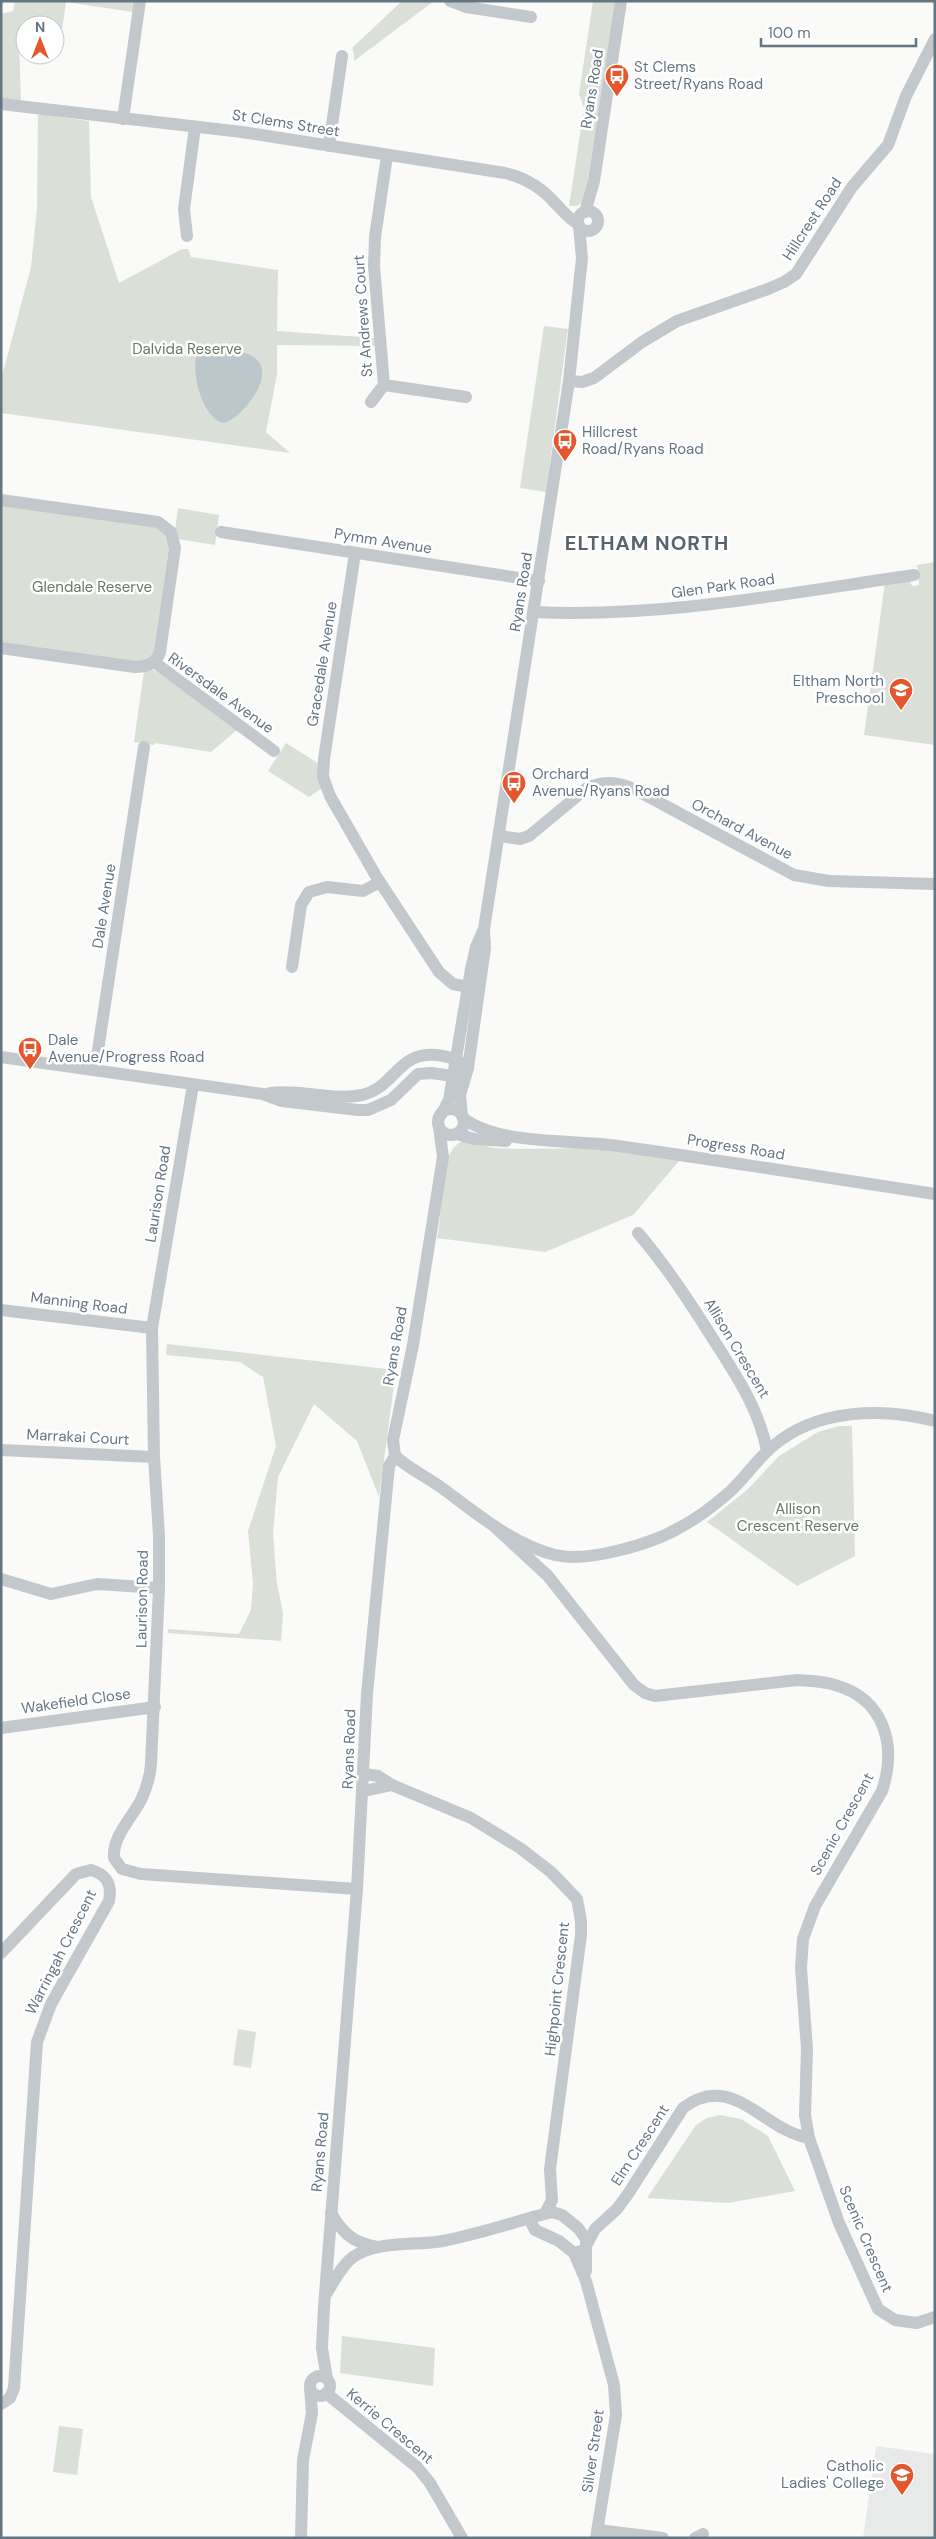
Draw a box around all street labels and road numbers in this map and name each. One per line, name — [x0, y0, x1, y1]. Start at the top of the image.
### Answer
street label: Ryans Road — [576, 48, 608, 130]
street label: St Clems Street — [231, 105, 341, 141]
street label: Hillcrest Road — [778, 174, 846, 264]
street label: St Andrews Court — [349, 254, 377, 378]
street label: Pymm Avenue — [333, 523, 433, 559]
street label: Ryans Road — [505, 551, 537, 633]
street label: Glen Park Road — [670, 569, 776, 603]
street label: Gracedale Avenue — [302, 600, 342, 728]
street label: Riversdale Avenue — [164, 648, 278, 738]
street label: Orchard Avenue — [688, 794, 796, 864]
street label: Dale Avenue — [87, 862, 121, 950]
street label: Progress Road — [686, 1129, 786, 1165]
street label: Laurison Road — [140, 1144, 176, 1244]
street label: Manning Road — [29, 1287, 129, 1319]
street label: Allison Crescent — [699, 1294, 775, 1402]
street label: Ryans Road — [378, 1305, 412, 1387]
street label: Marrakai Court — [26, 1424, 130, 1450]
street label: Laurison Road — [131, 1550, 153, 1648]
street label: Wakefield Close — [20, 1683, 132, 1719]
street label: Ryans Road — [338, 1709, 360, 1789]
street label: Scenic Crescent — [806, 1769, 878, 1879]
street label: Warringah Crescent — [21, 1886, 101, 2018]
street label: Highpoint Crescent — [540, 1921, 574, 2057]
street label: Elm Crescent — [606, 2101, 674, 2189]
street label: Ryans Road — [307, 2111, 333, 2193]
street label: Scenic Crescent — [834, 2183, 898, 2296]
street label: Kerrie Crescent — [342, 2384, 438, 2468]
street label: Silver Street — [577, 2408, 609, 2494]

